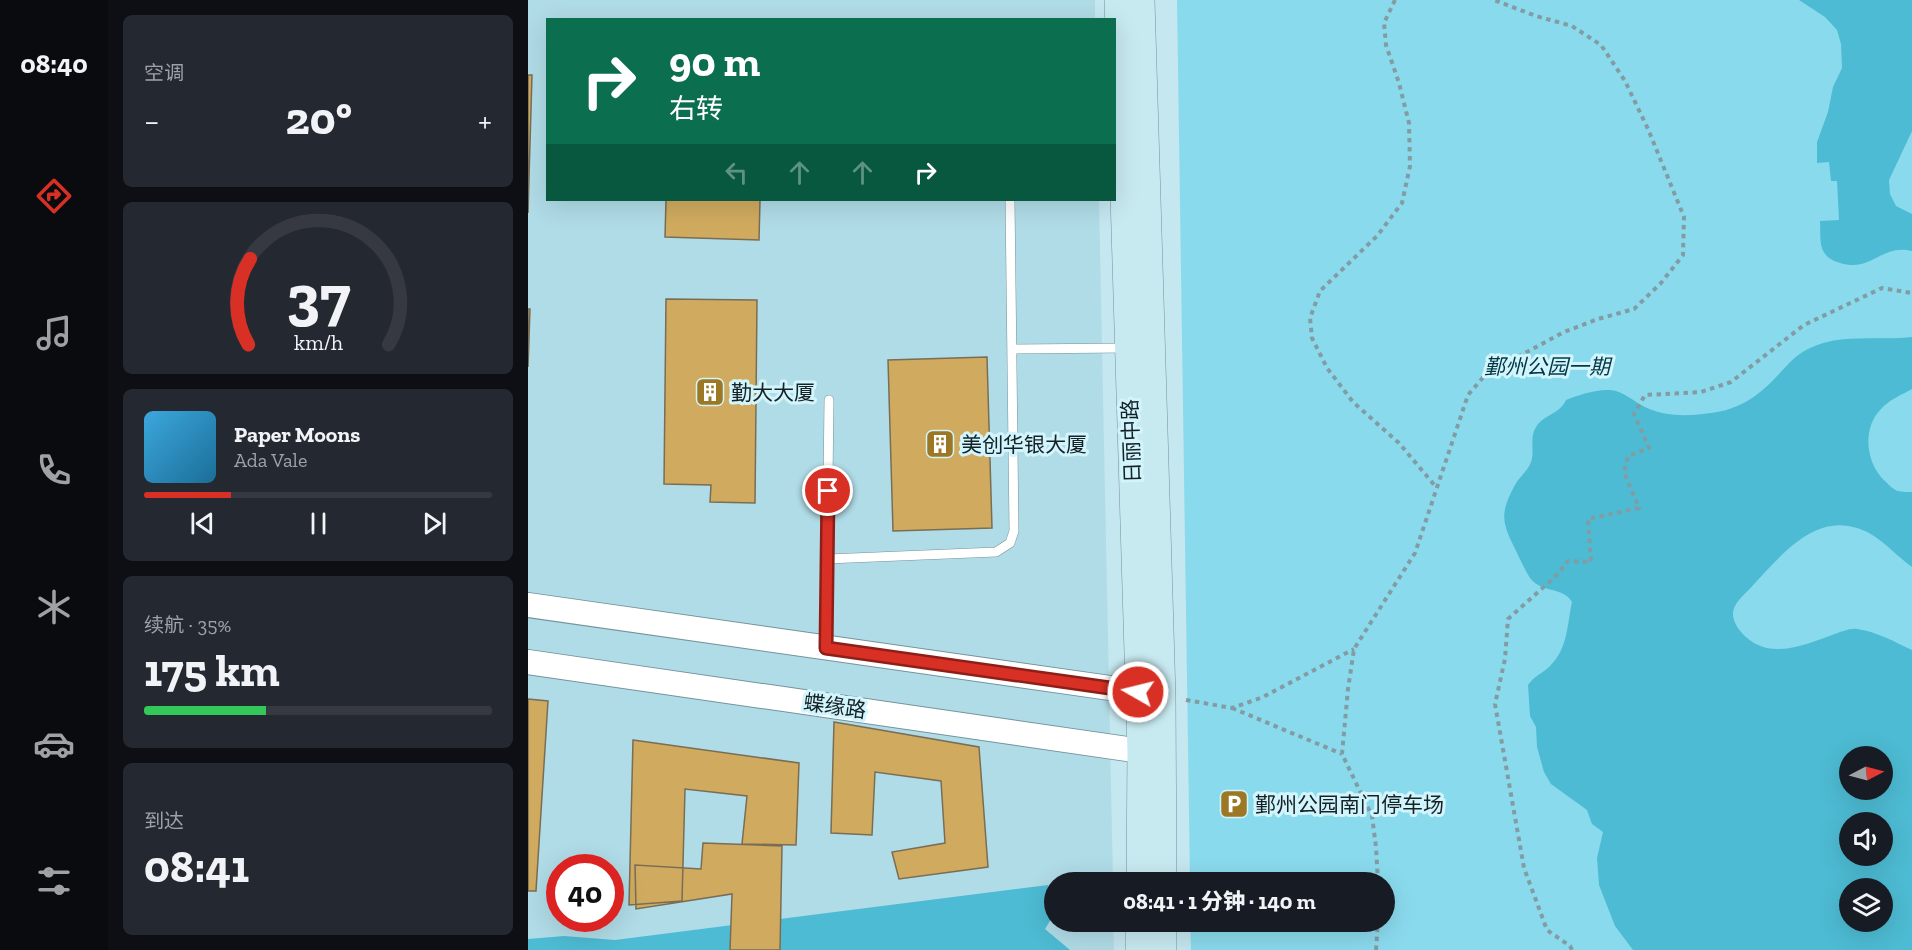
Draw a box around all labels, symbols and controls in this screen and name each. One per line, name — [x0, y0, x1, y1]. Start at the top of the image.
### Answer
text: 90 m — [669, 36, 760, 87]
icon: right — [570, 42, 648, 120]
text: 08:40 — [20, 48, 88, 80]
text: 空调 — [144, 61, 184, 85]
text: 20° — [286, 92, 352, 146]
text: 右转 — [669, 93, 723, 125]
text: − — [144, 101, 159, 140]
text: + — [478, 101, 492, 140]
icon: left — [720, 156, 753, 189]
icon: ahead — [783, 156, 816, 189]
icon: ahead — [846, 156, 879, 189]
icon: right — [909, 156, 942, 189]
icon: directions — [33, 175, 75, 217]
text: 37 — [286, 260, 350, 335]
icon: music — [33, 312, 75, 354]
text: km/h — [294, 330, 342, 355]
park label: 鄞州公园一期 — [1484, 354, 1613, 379]
building icon: 勤大大厦 — [694, 376, 726, 408]
place label: 勤大大厦 — [731, 380, 815, 405]
street label: 日丽中路 — [1117, 399, 1145, 483]
text: Paper Moons — [234, 421, 360, 448]
building icon: 美创华银大厦 — [924, 428, 956, 460]
place label: 美创华银大厦 — [961, 432, 1087, 457]
text: Ada Vale — [234, 448, 307, 472]
icon: phone — [33, 449, 75, 491]
pin — [802, 465, 853, 516]
icon: arrive — [811, 474, 844, 507]
icon: previous — [186, 507, 219, 540]
icon: pause — [302, 507, 335, 540]
icon: next — [418, 507, 451, 540]
icon: climate — [33, 586, 75, 628]
text: 续航 · 35% — [144, 613, 231, 637]
text: 175 km — [144, 644, 280, 698]
position arrow — [1106, 660, 1170, 724]
street label: 蝶缘路 — [802, 689, 868, 723]
icon: car — [33, 723, 75, 765]
north arrow — [1839, 746, 1893, 800]
map controls — [1839, 746, 1893, 932]
parking icon: 鄞州公园南门停车场 — [1218, 788, 1250, 820]
place label: 鄞州公园南门停车场 — [1255, 792, 1444, 817]
text: 到达 — [144, 809, 184, 833]
button: sound — [1839, 812, 1893, 866]
text: 08:41 — [144, 840, 249, 894]
speed limit sign: 40 — [546, 854, 624, 932]
icon: filters — [33, 860, 75, 902]
button: layers — [1839, 878, 1893, 932]
text: 08:41 · 1 分钟 · 140 m — [1123, 888, 1316, 915]

